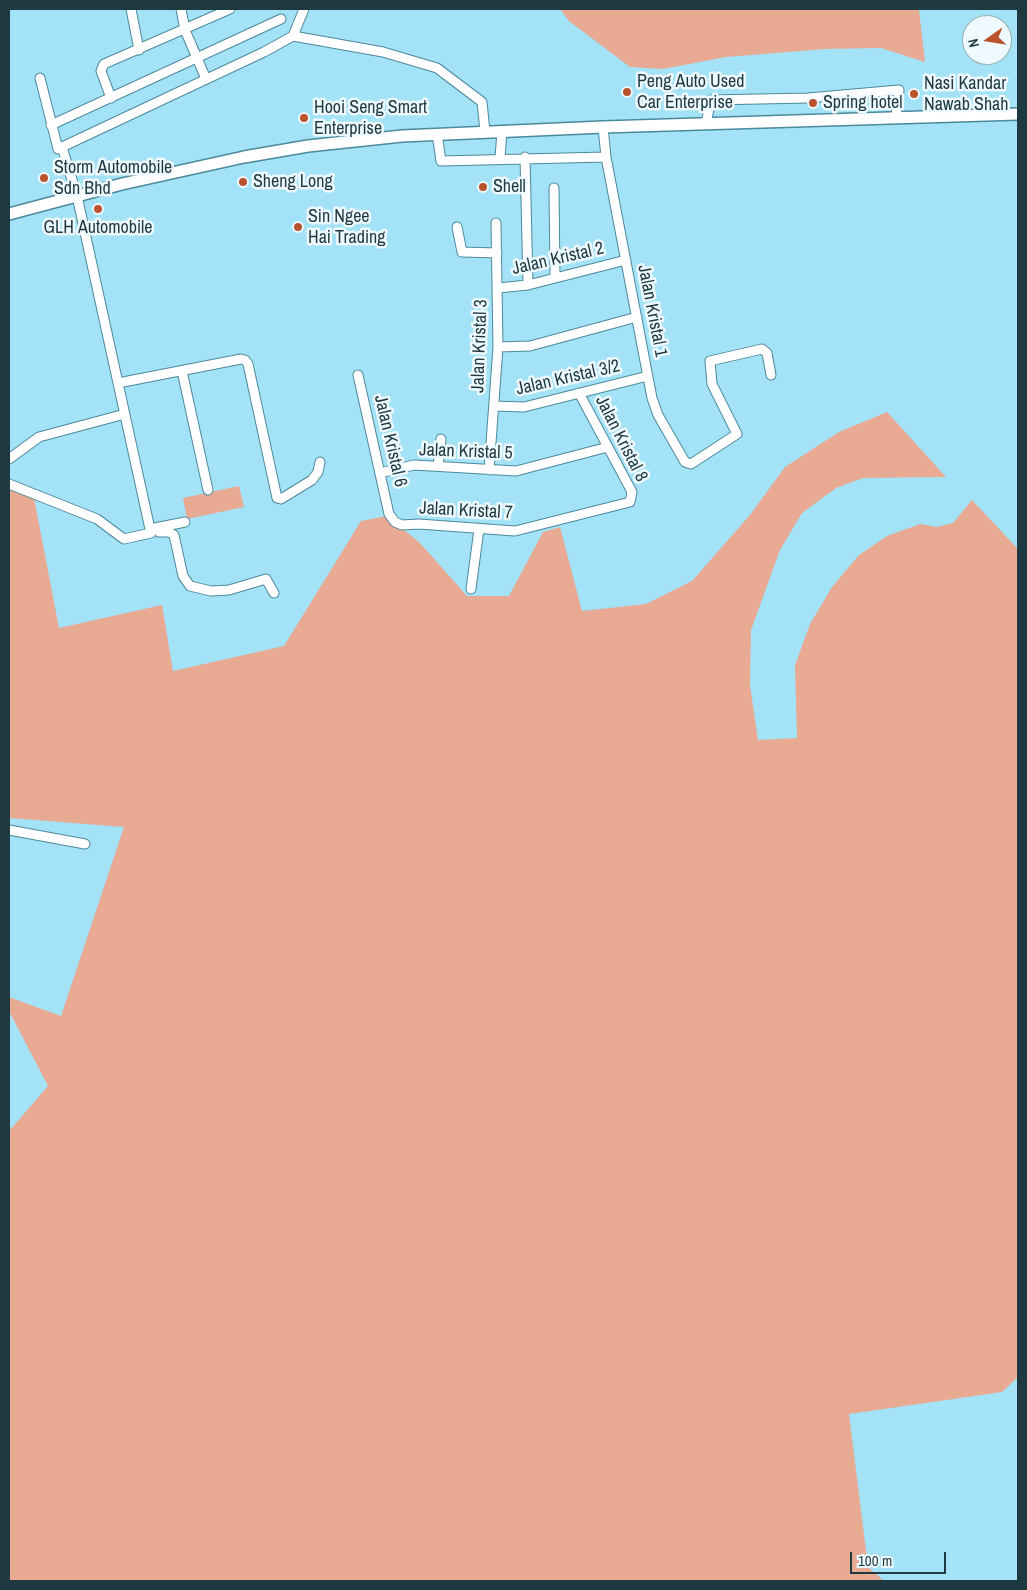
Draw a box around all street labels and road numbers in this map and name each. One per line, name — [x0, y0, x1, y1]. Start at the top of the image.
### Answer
street label: Jalan Kristal 2 — [510, 238, 606, 280]
street label: Jalan Kristal 1 — [632, 263, 672, 359]
street label: Jalan Kristal 3 — [468, 299, 492, 393]
street label: Jalan Kristal 3/2 — [514, 356, 622, 400]
street label: Jalan Kristal 8 — [590, 392, 652, 486]
street label: Jalan Kristal 6 — [369, 393, 411, 489]
street label: Jalan Kristal 5 — [419, 440, 513, 464]
street label: Jalan Kristal 7 — [419, 498, 513, 524]

